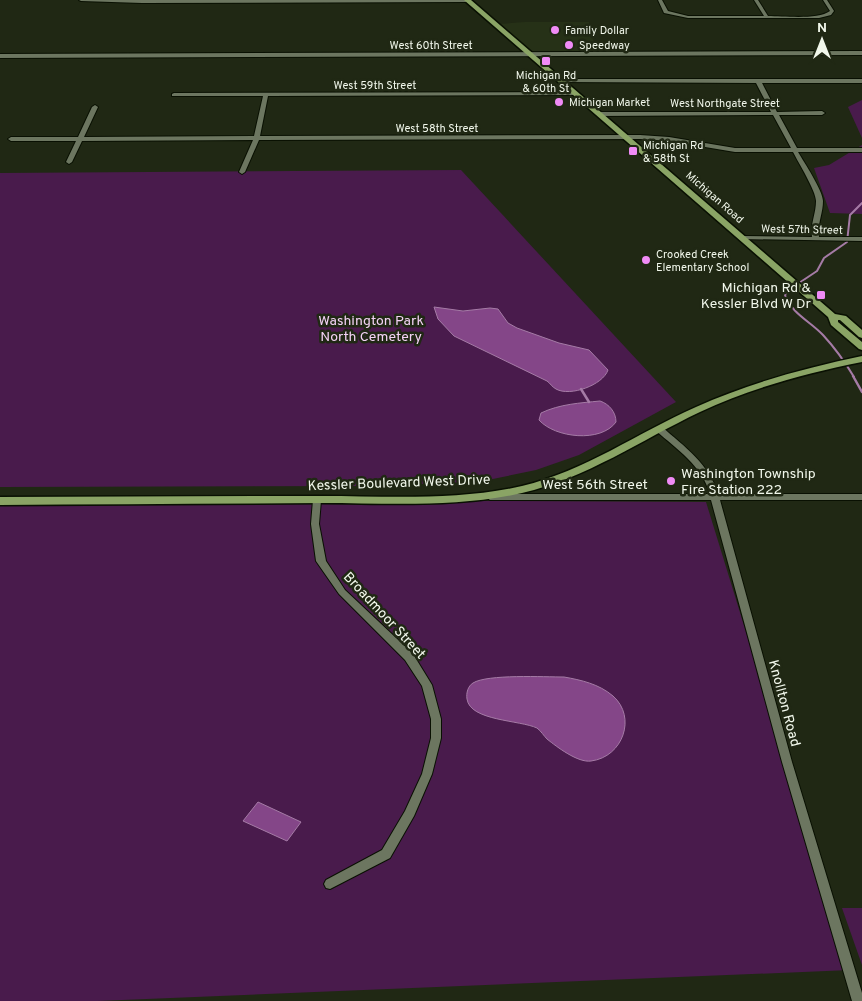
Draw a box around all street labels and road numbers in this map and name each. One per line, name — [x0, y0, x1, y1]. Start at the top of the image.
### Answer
street label: West 60th Street — [389, 39, 473, 53]
street label: West 59th Street — [334, 79, 416, 93]
street label: West Northgate Street — [670, 97, 780, 111]
street label: West 58th Street — [396, 122, 478, 136]
street label: Michigan Road — [682, 169, 746, 227]
street label: West 57th Street — [761, 222, 843, 238]
street label: Kessler Boulevard West Drive — [307, 472, 491, 495]
street label: West 56th Street — [542, 477, 648, 494]
street label: Broadmoor Street — [339, 569, 429, 663]
street label: Knollton Road — [764, 658, 803, 749]

